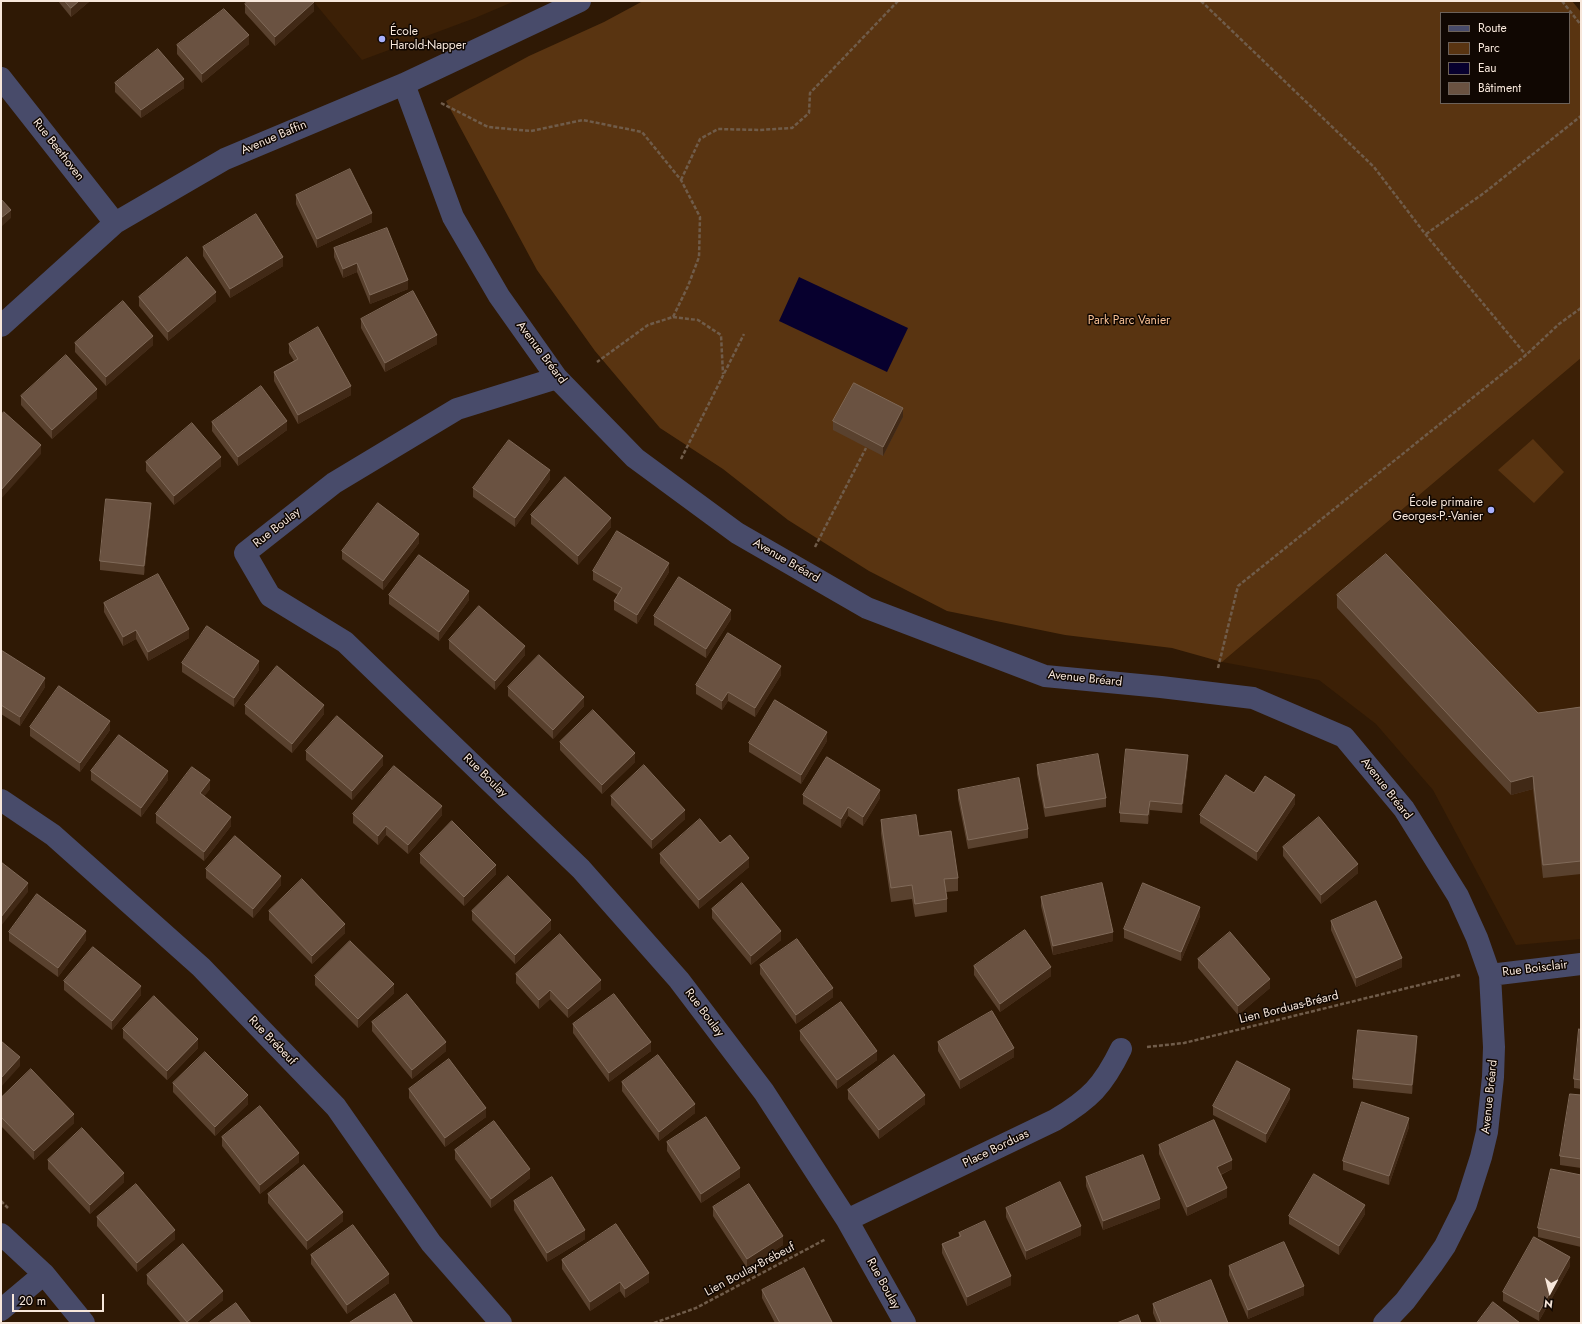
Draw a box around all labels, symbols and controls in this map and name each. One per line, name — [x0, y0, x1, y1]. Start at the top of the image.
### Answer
legend — [1440, 12, 1570, 104]
text: Route — [1478, 19, 1507, 37]
place label: École Harold-Napper — [390, 25, 466, 53]
marker: École Harold-Napper — [377, 34, 387, 44]
text: Parc — [1478, 39, 1500, 57]
text: Eau — [1478, 59, 1497, 77]
text: Bâtiment — [1478, 79, 1521, 97]
street label: Rue Beethoven — [29, 116, 87, 184]
street label: Avenue Baffin — [239, 118, 309, 158]
park label: Park Parc Vanier — [1088, 314, 1170, 328]
street label: Avenue Bréard — [513, 319, 569, 387]
place label: École primaire Georges-P.-Vanier — [1393, 496, 1483, 524]
street label: Rue Boulay — [250, 505, 304, 551]
marker: École primaire Georges-P.-Vanier — [1486, 505, 1496, 515]
street label: Avenue Bréard — [750, 536, 822, 586]
street label: Avenue Bréard — [1047, 668, 1123, 690]
street label: Rue Boulay — [460, 751, 510, 801]
street label: Avenue Bréard — [1357, 755, 1415, 823]
street label: Rue Boisclair — [1502, 958, 1568, 980]
street label: Rue Boulay — [681, 986, 727, 1040]
street label: Lien Borduas-Bréard — [1238, 989, 1340, 1027]
street label: Rue Brébeuf — [245, 1014, 299, 1068]
street label: Avenue Bréard — [1479, 1059, 1501, 1135]
street label: Place Borduas — [961, 1127, 1031, 1171]
street label: Lien Boulay-Brébeuf — [702, 1240, 798, 1300]
street label: Rue Boulay — [863, 1256, 903, 1312]
north arrow — [1530, 1272, 1570, 1312]
scale bar — [14, 1286, 106, 1312]
text: 20 m — [19, 1292, 46, 1310]
text: N — [1543, 1295, 1554, 1312]

